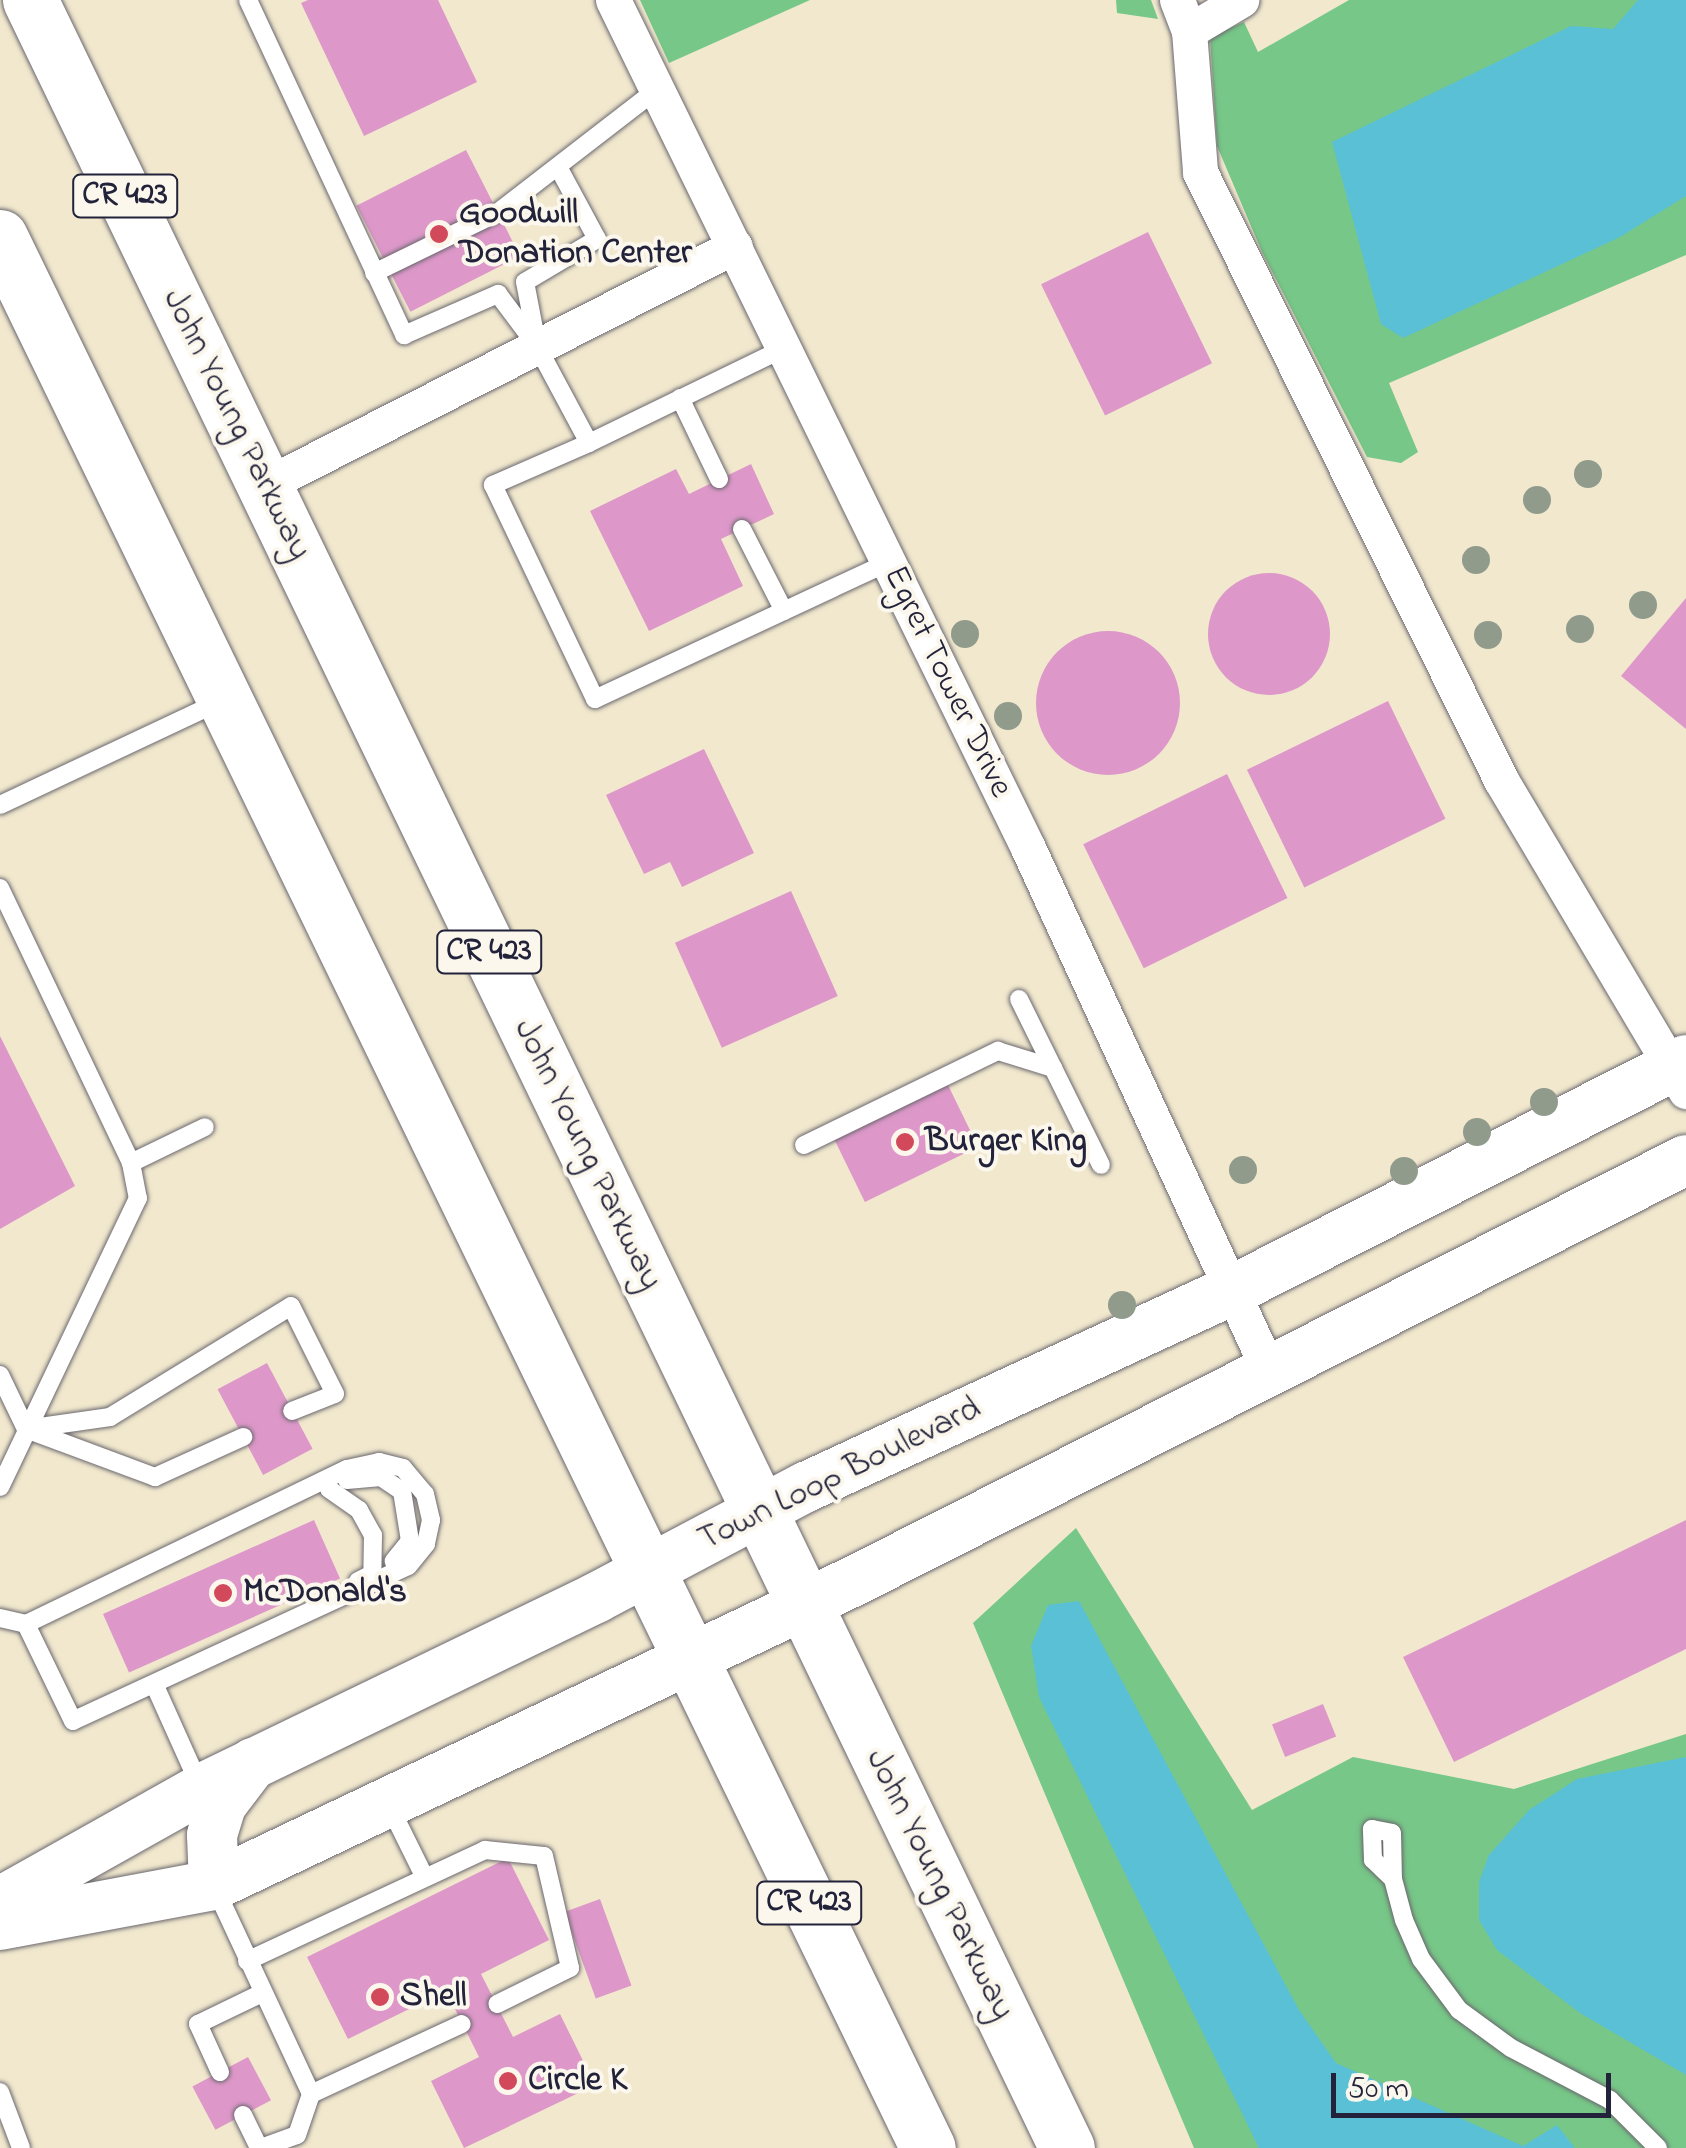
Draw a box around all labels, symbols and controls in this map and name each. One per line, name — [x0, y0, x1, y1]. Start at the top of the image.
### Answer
road number: CR 423 — [70, 169, 180, 223]
place label: Goodwill Donation Center — [459, 193, 692, 275]
marker: Goodwill Donation Center — [428, 223, 450, 245]
street label: John Young Parkway — [152, 283, 320, 567]
street label: Egret Tower Drive — [873, 559, 1021, 805]
road number: CR 423 — [434, 925, 544, 979]
street label: John Young Parkway — [503, 1013, 671, 1297]
place label: Burger King — [925, 1121, 1087, 1163]
marker: Burger King — [894, 1131, 916, 1153]
street label: Town Loop Boulevard — [692, 1388, 988, 1562]
place label: McDonald's — [243, 1572, 407, 1614]
marker: McDonald's — [212, 1582, 234, 1604]
street label: John Young Parkway — [855, 1743, 1023, 2027]
road number: CR 423 — [754, 1876, 864, 1930]
place label: Shell — [400, 1976, 467, 2018]
marker: Shell — [369, 1986, 391, 2008]
scale bar — [1336, 2053, 1616, 2115]
place label: Circle K — [528, 2060, 627, 2102]
text: 50 m — [1348, 2068, 1409, 2112]
marker: Circle K — [497, 2070, 519, 2092]

